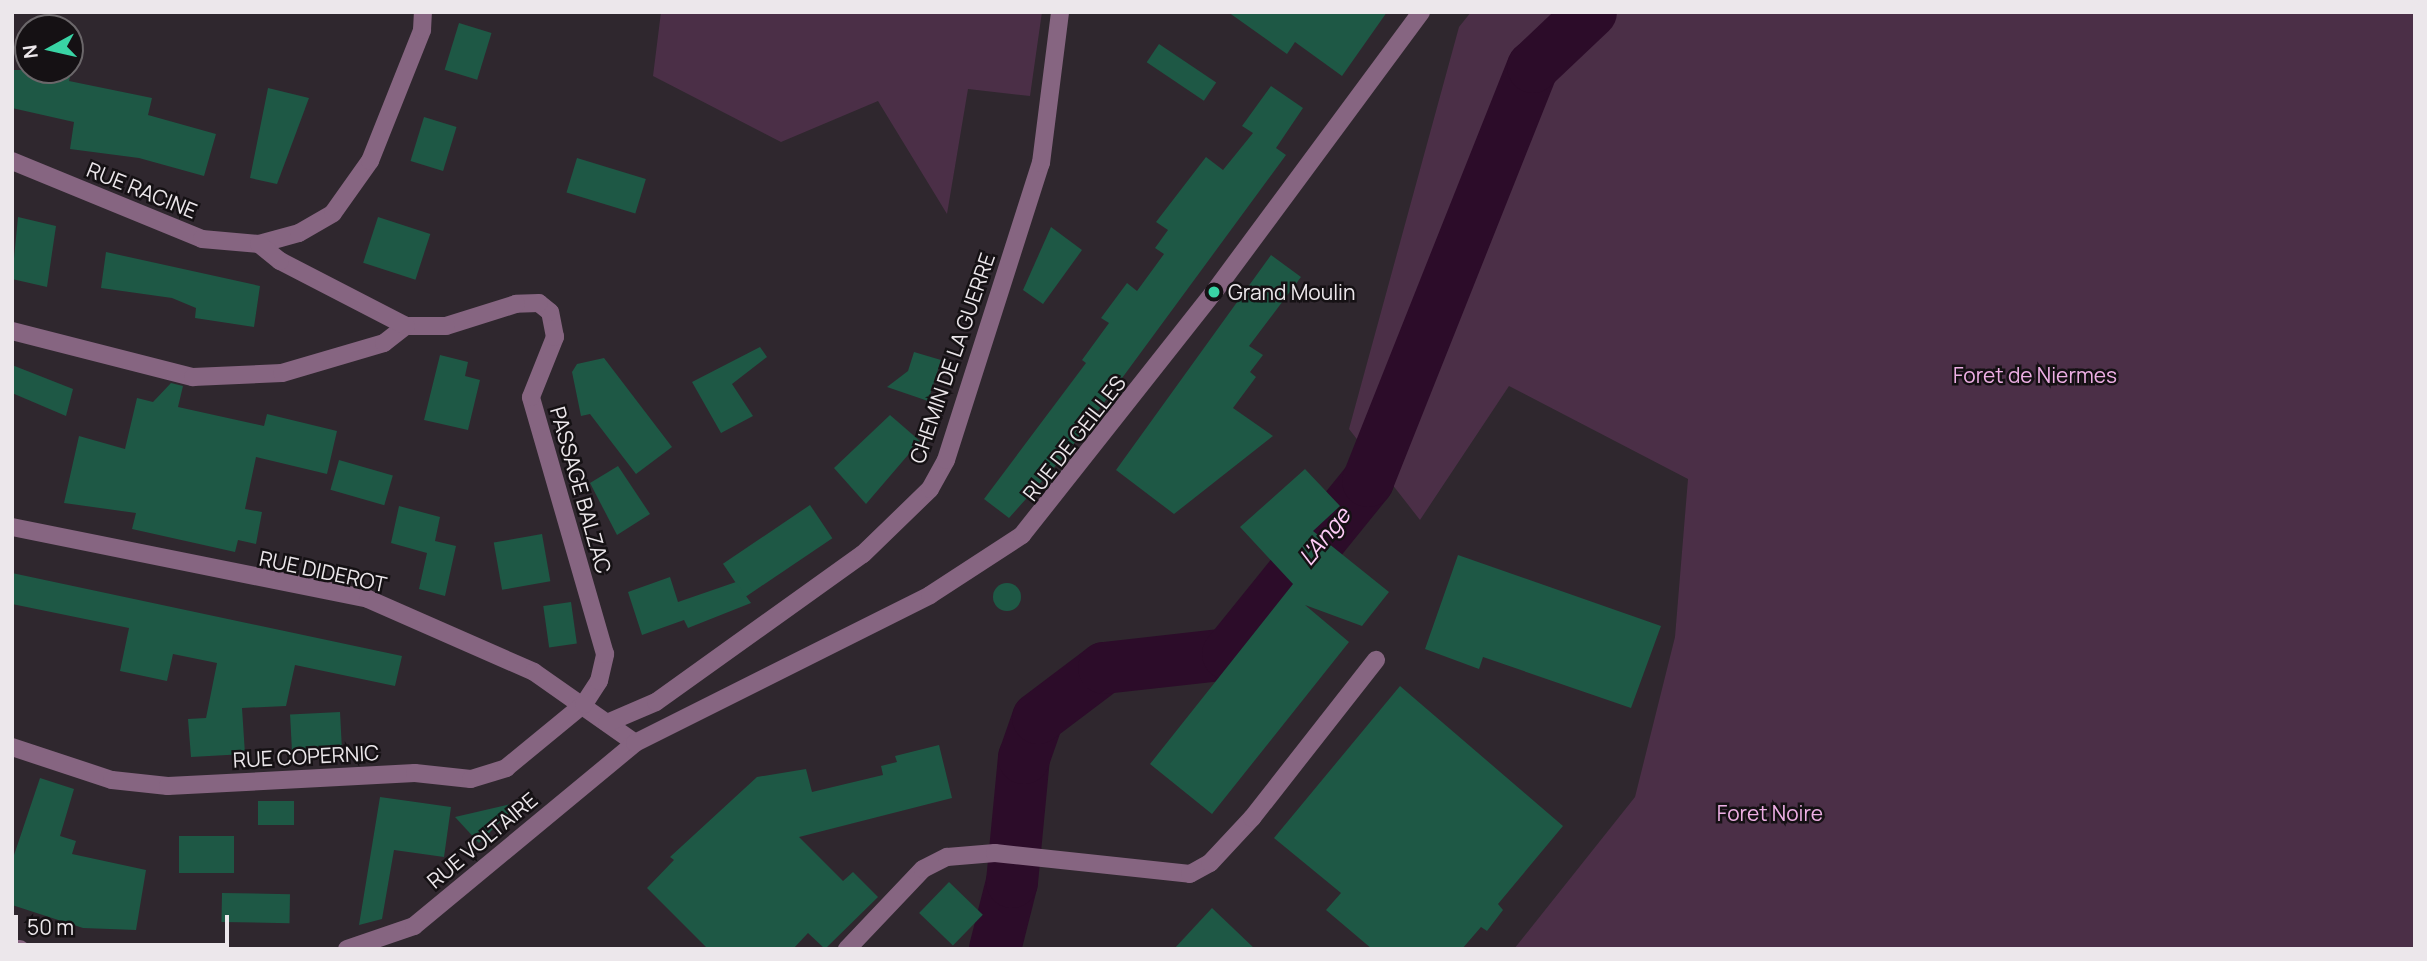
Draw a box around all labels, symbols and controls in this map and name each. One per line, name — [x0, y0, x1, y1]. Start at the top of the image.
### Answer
north arrow — [14, 14, 84, 84]
text: N — [16, 43, 44, 60]
street label: RUE RACINE — [83, 156, 201, 224]
street label: CHEMIN DE LA GUERRE — [904, 249, 1000, 467]
place label: Grand Moulin — [1228, 279, 1355, 305]
marker: Grand Moulin — [1206, 284, 1222, 300]
park label: Foret de Niermes — [1953, 362, 2117, 388]
street label: RUE DE GEILLES — [1017, 370, 1131, 506]
street label: PASSAGE BALZAC — [545, 404, 617, 576]
water label: L'Ange — [1292, 502, 1356, 570]
street label: RUE DIDEROT — [257, 545, 389, 597]
street label: RUE COPERNIC — [232, 740, 380, 772]
street label: RUE VOLTAIRE — [422, 787, 542, 893]
park label: Foret Noire — [1717, 800, 1823, 826]
scale bar — [18, 902, 233, 946]
text: 50 m — [27, 913, 74, 941]

